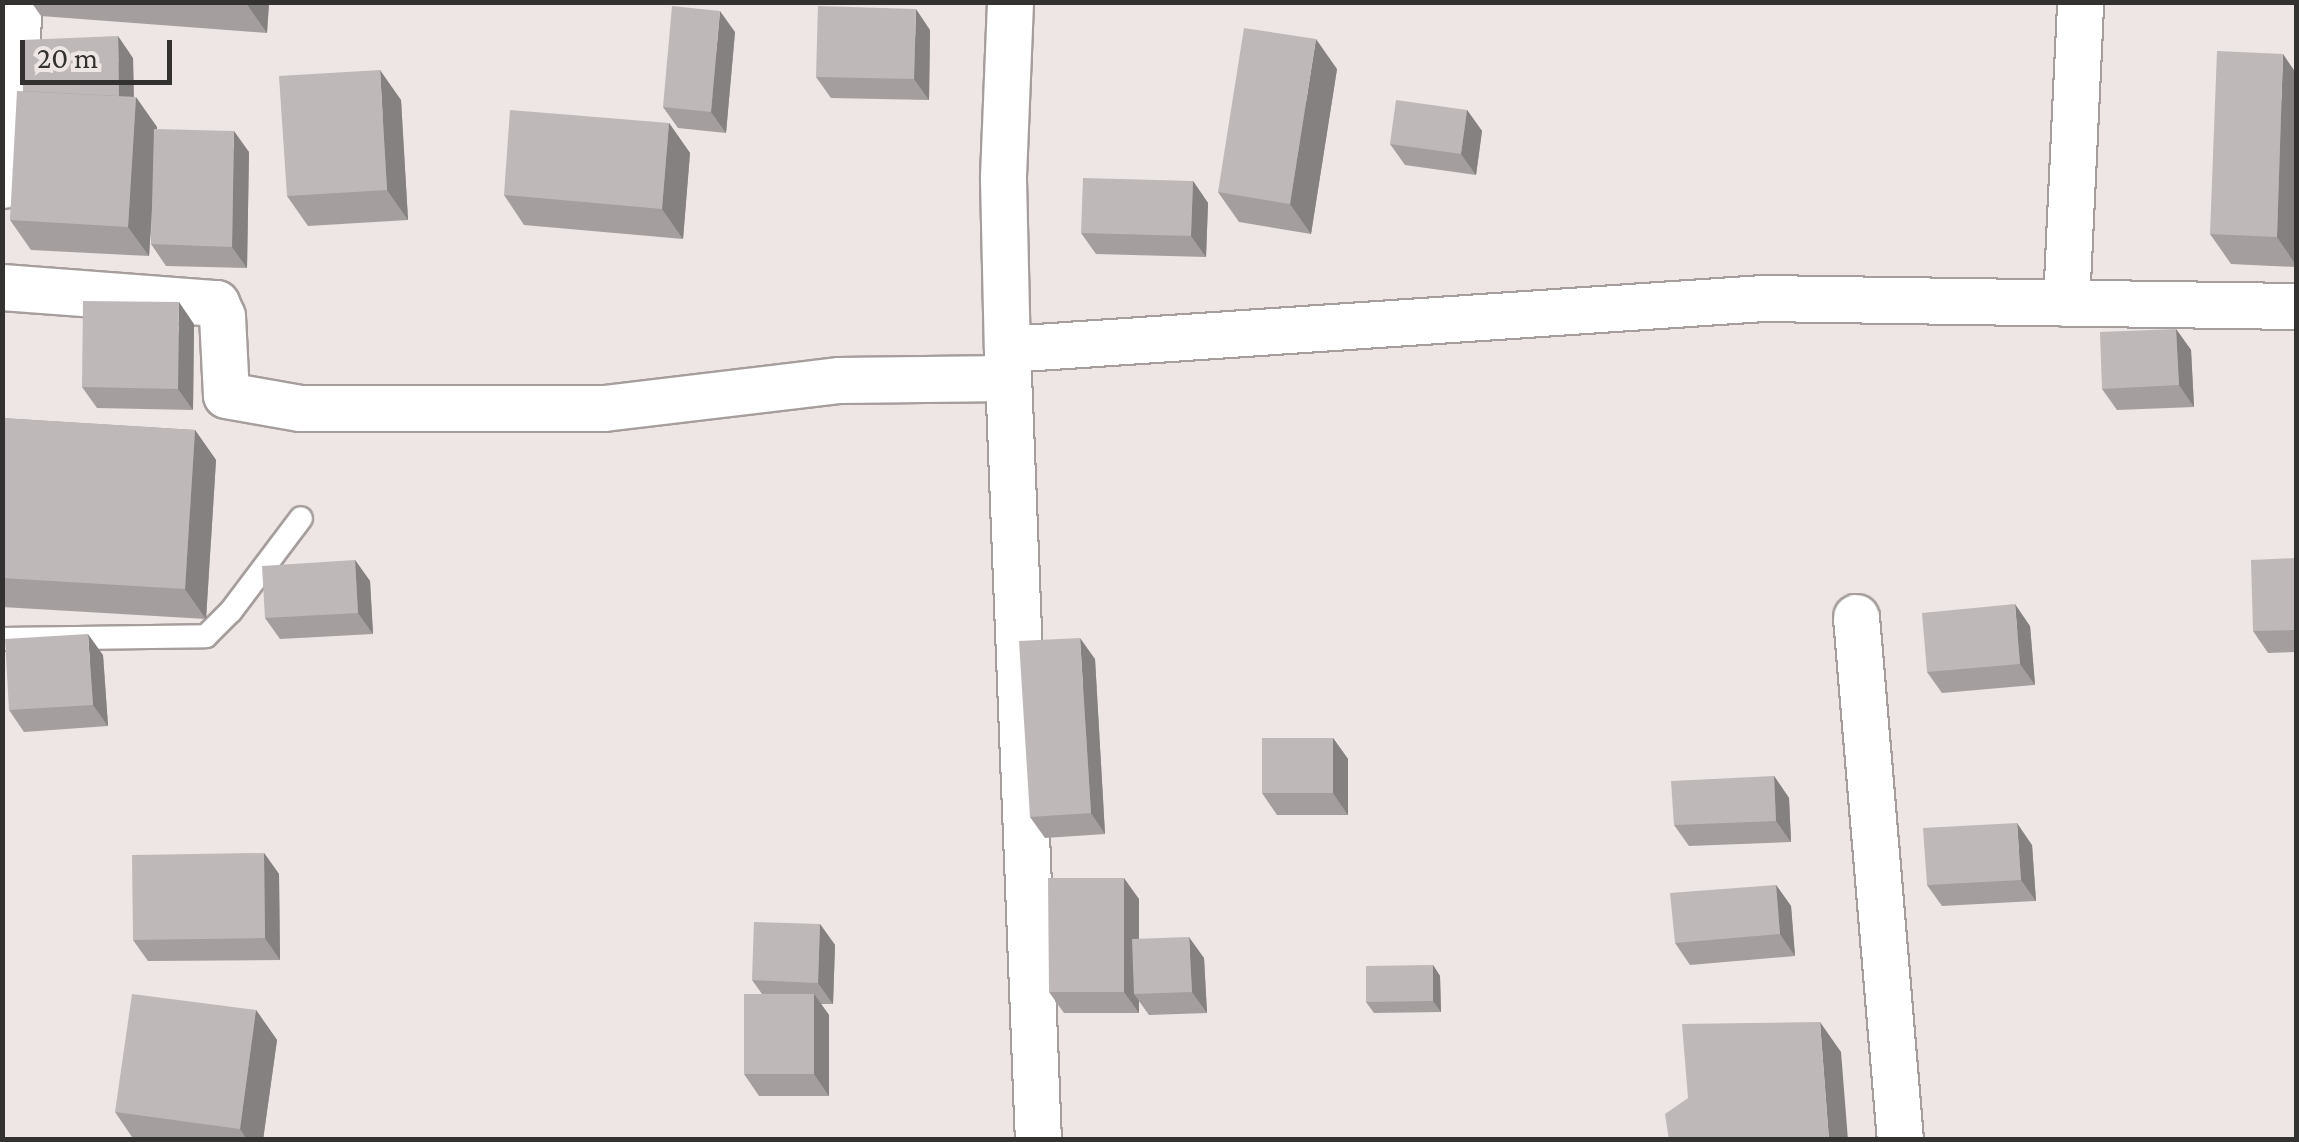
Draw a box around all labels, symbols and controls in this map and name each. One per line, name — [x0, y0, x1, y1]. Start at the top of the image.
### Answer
scale bar — [25, 20, 178, 82]
text: 20 m — [37, 41, 98, 74]

